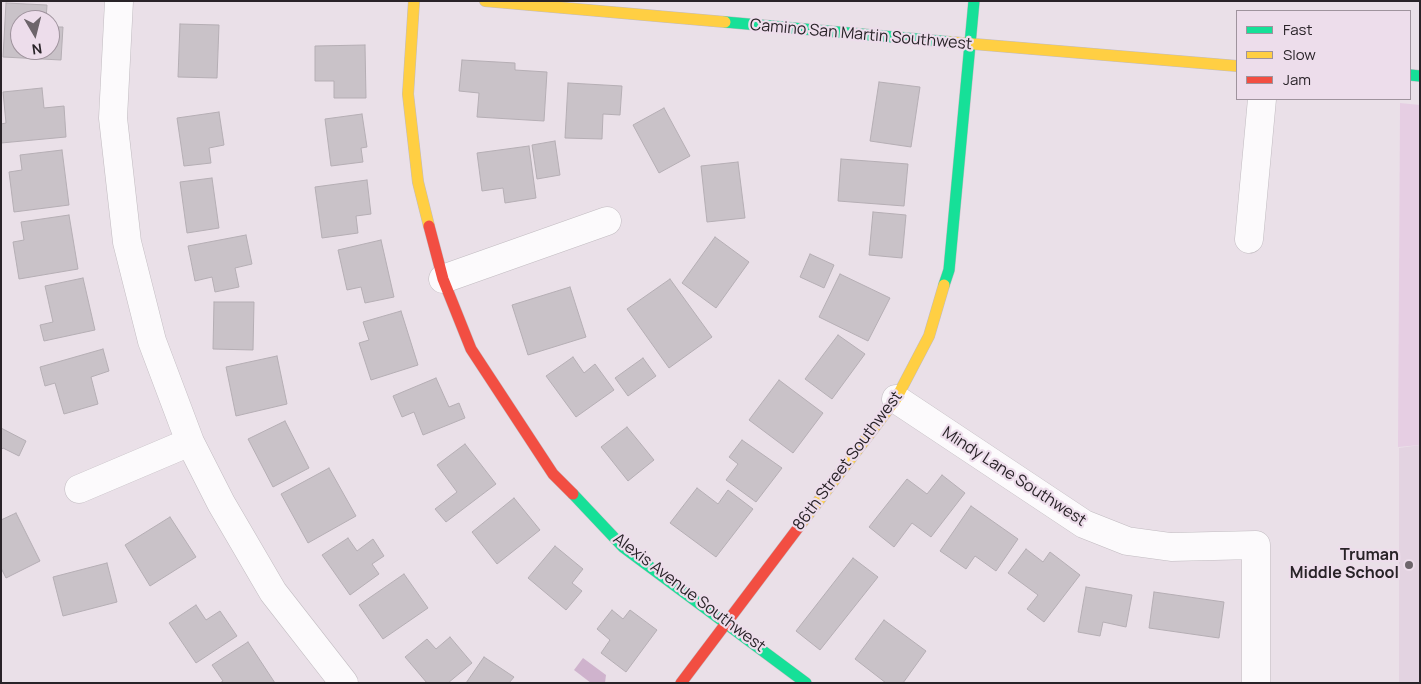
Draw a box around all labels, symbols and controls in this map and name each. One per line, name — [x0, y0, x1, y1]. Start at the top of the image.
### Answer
north arrow — [10, 10, 60, 60]
legend — [1236, 10, 1411, 100]
street label: Camino San Martin Southwest — [749, 16, 973, 54]
text: Fast — [1283, 19, 1312, 40]
text: N — [31, 39, 43, 59]
text: Slow — [1283, 44, 1316, 65]
text: Jam — [1283, 69, 1311, 90]
street label: 86th Street Southwest — [789, 388, 907, 534]
street label: Mindy Lane Southwest — [938, 423, 1090, 531]
street label: Alexis Avenue Southwest — [609, 530, 769, 656]
place label: Truman Middle School — [1290, 546, 1399, 584]
marker: Truman Middle School — [1403, 559, 1415, 571]

